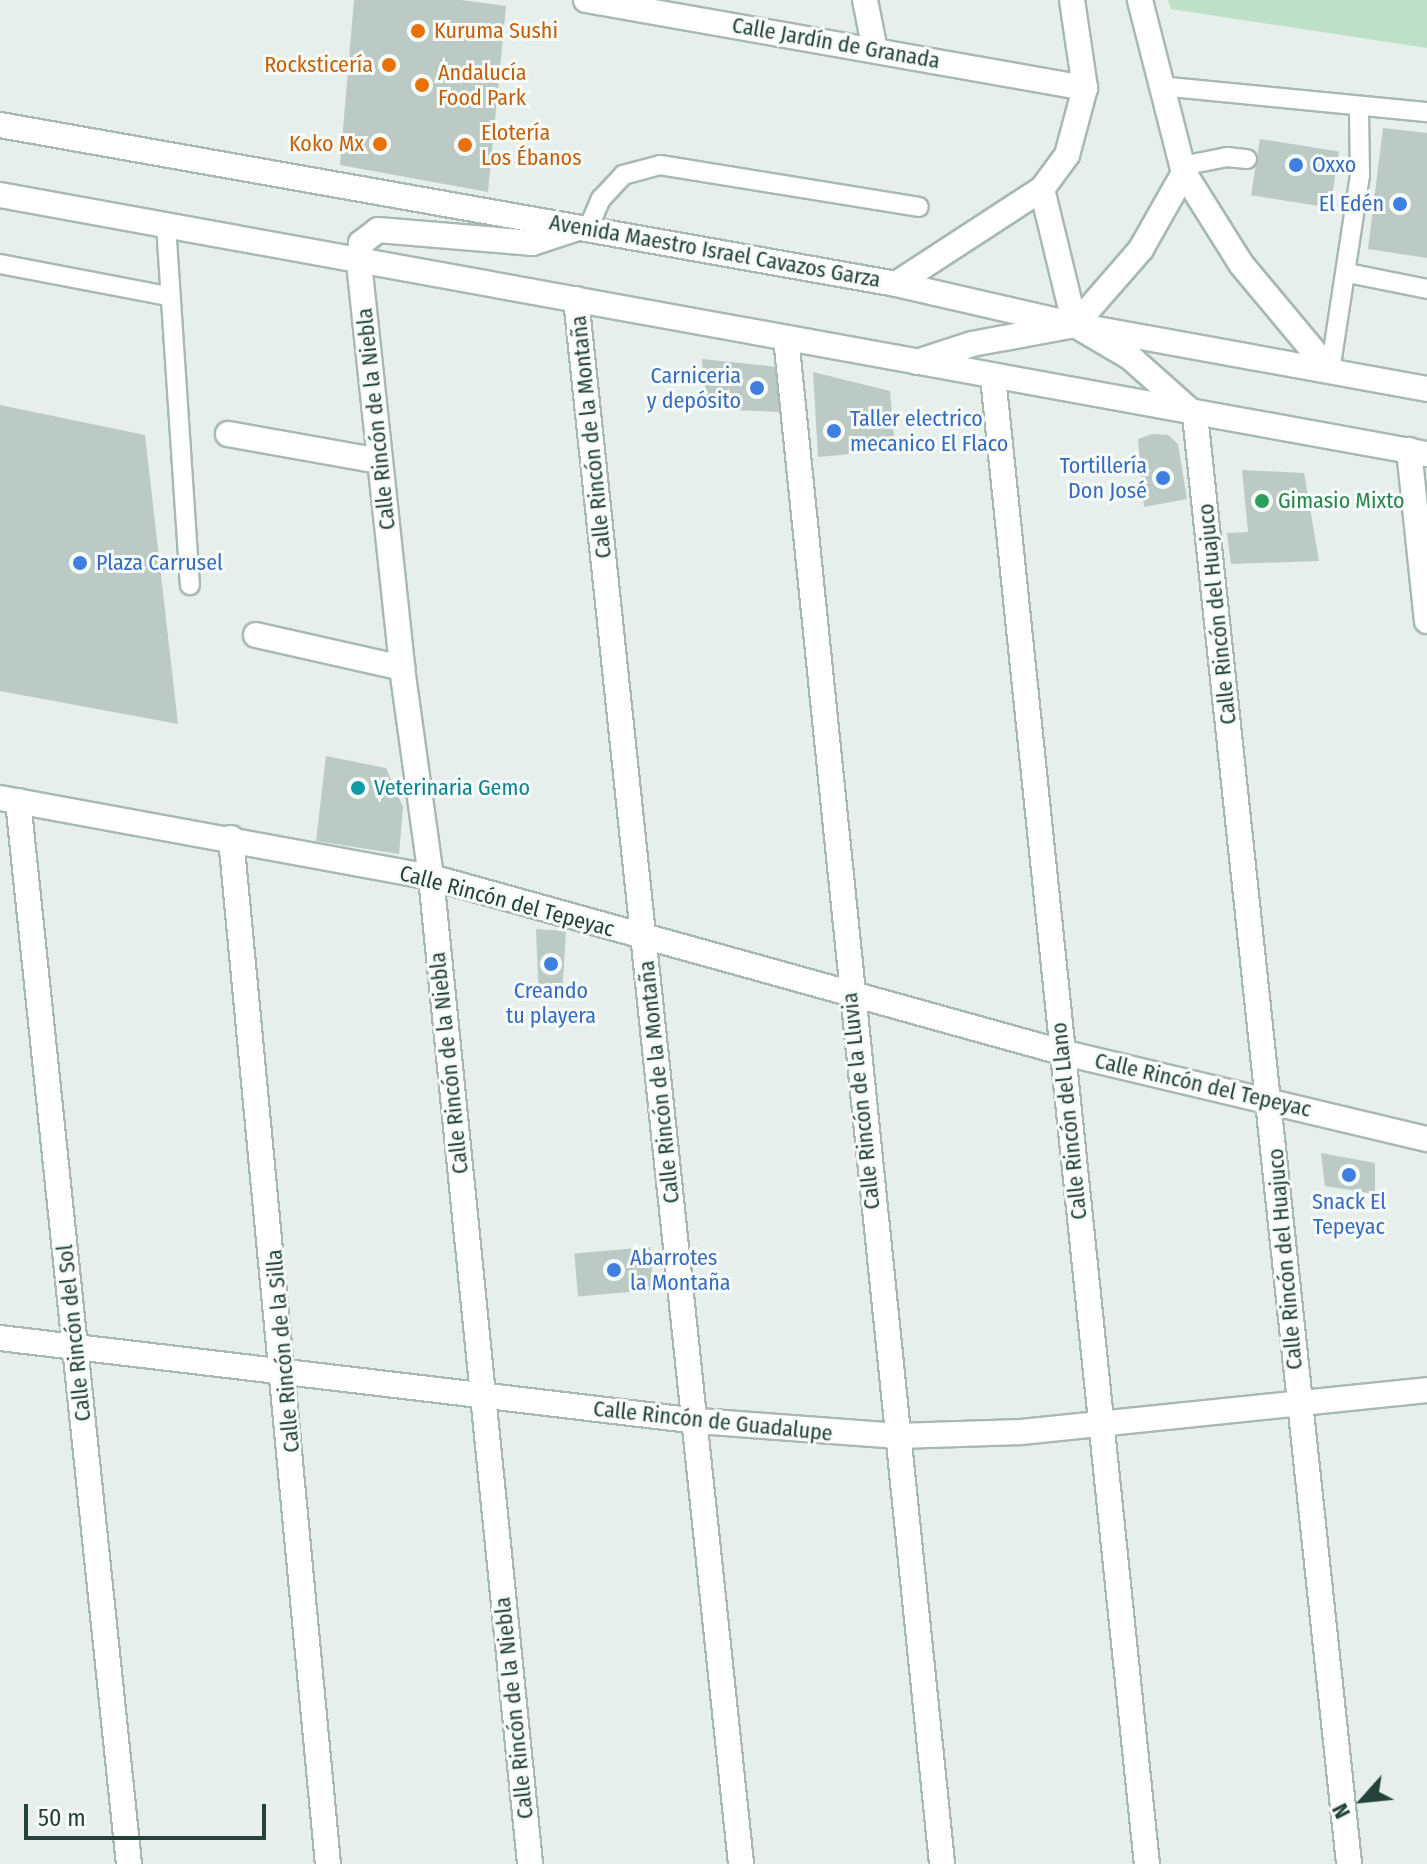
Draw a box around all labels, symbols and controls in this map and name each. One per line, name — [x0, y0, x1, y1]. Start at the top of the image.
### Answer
street label: Calle Jardín de Granada — [730, 12, 942, 74]
place label: Kuruma Sushi — [434, 18, 558, 44]
marker: Kuruma Sushi — [409, 22, 427, 40]
place label: Rocksticería — [264, 52, 373, 78]
marker: Rocksticería — [380, 56, 398, 74]
place label: Andalucía Food Park — [438, 59, 527, 110]
marker: Andalucía Food Park — [413, 76, 431, 94]
place label: Elotería Los Ébanos — [481, 119, 582, 170]
place label: Koko Mx — [289, 131, 364, 157]
marker: Koko Mx — [371, 135, 389, 153]
marker: Elotería Los Ébanos — [456, 136, 474, 154]
place label: Oxxo — [1312, 152, 1356, 178]
marker: Oxxo — [1287, 156, 1305, 174]
place label: El Edén — [1319, 191, 1384, 217]
marker: El Edén — [1391, 195, 1409, 213]
street label: Avenida Maestro Israel Cavazos Garza — [547, 209, 883, 293]
street label: Calle Rincón de la Niebla — [351, 307, 401, 531]
street label: Calle Rincón de la Montaña — [565, 314, 617, 560]
place label: Carniceria y depósito — [647, 362, 741, 414]
marker: Carniceria y depósito — [748, 379, 766, 397]
place label: Taller electrico mecanico El Flaco — [850, 405, 1008, 456]
marker: Taller electrico mecanico El Flaco — [825, 422, 843, 440]
place label: Tortillería Don José — [1060, 452, 1147, 504]
marker: Tortillería Don José — [1154, 469, 1172, 487]
place label: Gimasio Mixto — [1278, 488, 1405, 514]
marker: Gimasio Mixto — [1253, 492, 1271, 510]
street label: Calle Rincón del Huajuco — [1192, 502, 1242, 726]
place label: Plaza Carrusel — [96, 550, 223, 576]
marker: Plaza Carrusel — [71, 554, 89, 572]
place label: Veterinaria Gemo — [374, 775, 530, 801]
marker: Veterinaria Gemo — [349, 779, 367, 797]
street label: Calle Rincón del Tepeyac — [397, 860, 617, 942]
street label: Calle Rincón de la Niebla — [424, 951, 474, 1175]
marker: Creando tu playera — [542, 955, 560, 973]
street label: Calle Rincón de la Montaña — [633, 959, 685, 1205]
place label: Creando tu playera — [506, 977, 596, 1028]
street label: Calle Rincón de la Lluvia — [836, 991, 886, 1211]
street label: Calle Rincón del Llano — [1046, 1021, 1092, 1221]
street label: Calle Rincón del Tepeyac — [1092, 1047, 1314, 1123]
street label: Calle Rincón del Huajuco — [1262, 1147, 1308, 1371]
marker: Snack El Tepeyac — [1340, 1166, 1358, 1184]
place label: Snack El Tepeyac — [1312, 1188, 1386, 1240]
street label: Calle Rincón del Sol — [52, 1243, 96, 1423]
place label: Abarrotes la Montaña — [630, 1244, 731, 1296]
street label: Calle Rincón de la Silla — [261, 1248, 305, 1454]
marker: Abarrotes la Montaña — [605, 1261, 623, 1279]
street label: Calle Rincón de Guadalupe — [592, 1395, 834, 1447]
street label: Calle Rincón de la Niebla — [489, 1596, 539, 1820]
north arrow — [1323, 1760, 1403, 1840]
scale bar — [28, 1788, 270, 1838]
text: N — [1326, 1799, 1356, 1823]
text: 50 m — [38, 1804, 86, 1832]

